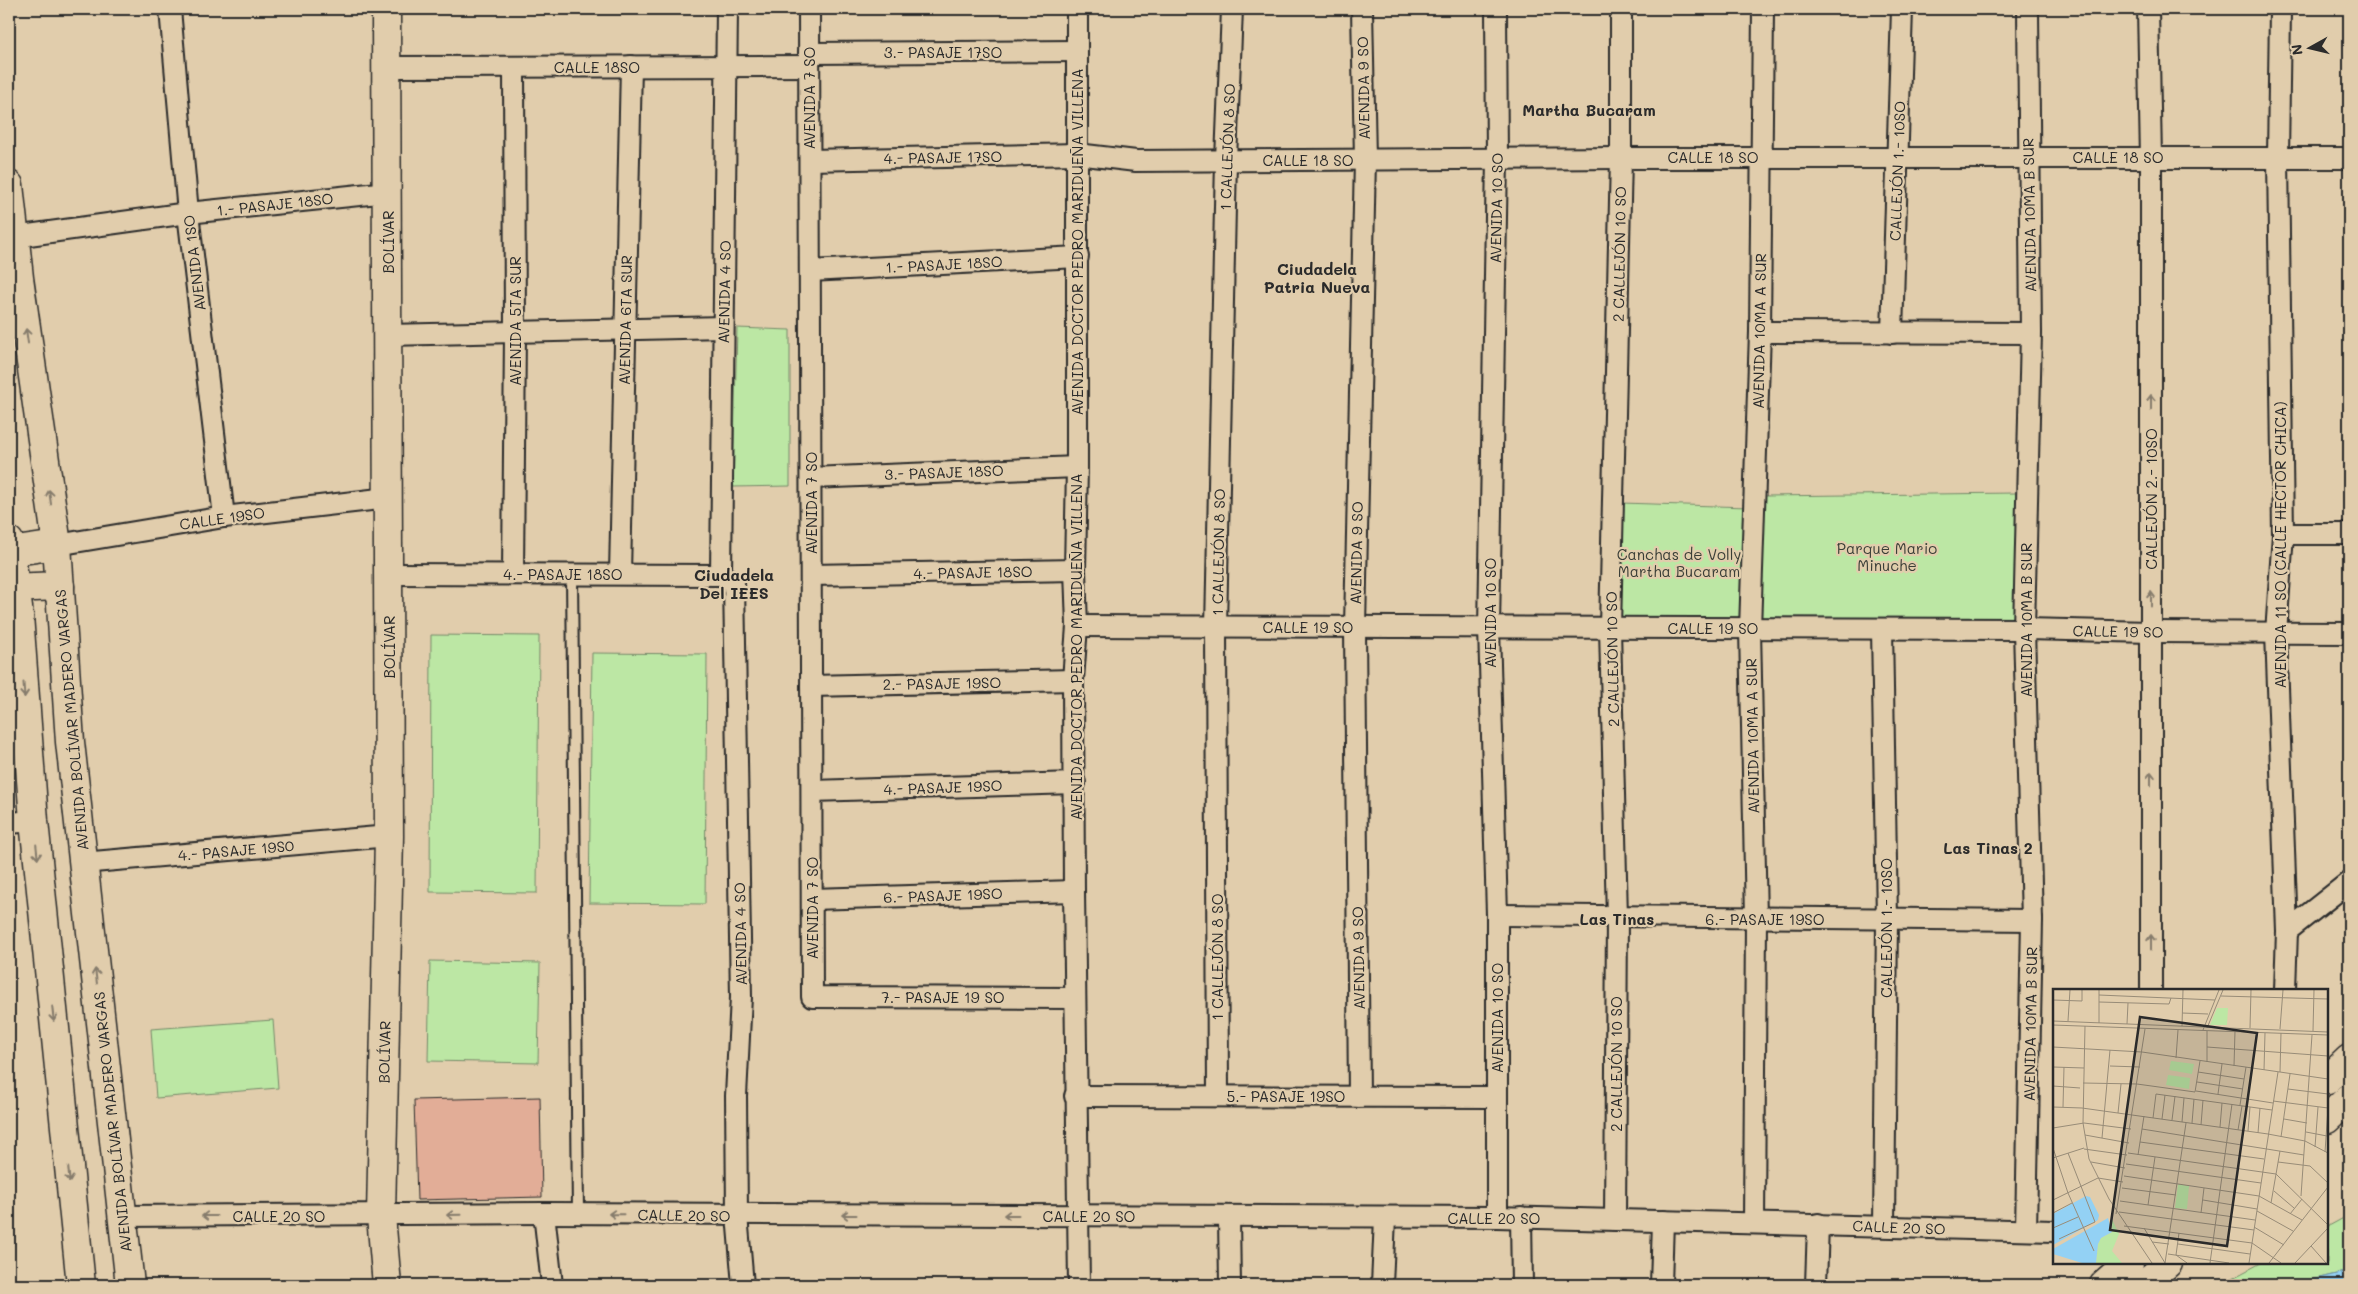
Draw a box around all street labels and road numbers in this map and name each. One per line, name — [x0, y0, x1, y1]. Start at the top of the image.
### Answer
street label: AVENIDA 9 SO — [1352, 36, 1374, 140]
street label: 3.- PASAJE 17SO — [884, 42, 1002, 62]
street label: AVENIDA 7 SO — [799, 46, 819, 149]
street label: CALLE 18SO — [554, 57, 640, 77]
street label: AVENIDA DOCTOR PEDRO MARIDUEÑA VILLENA — [1067, 68, 1087, 416]
street label: 1 CALLEJÓN 8 SO — [1215, 83, 1239, 211]
street label: CALLEJÓN 1.- 10SO — [1885, 101, 1909, 241]
street label: AVENIDA 10MA B SUR — [2018, 137, 2040, 293]
street label: 4.- PASAJE 17SO — [884, 146, 1003, 168]
street label: CALLE 18 SO — [1667, 147, 1759, 167]
street label: CALLE 18 SO — [2072, 147, 2164, 167]
street label: CALLE 18 SO — [1262, 150, 1354, 170]
street label: AVENIDA 10 SO — [1485, 152, 1507, 263]
street label: 2 CALLEJÓN 10 SO — [1608, 186, 1630, 322]
street label: 1.- PASAJE 18SO — [216, 188, 334, 220]
street label: BOLÍVAR — [378, 210, 398, 274]
street label: AVENIDA 1SO — [178, 214, 210, 312]
street label: AVENIDA 4 SO — [713, 240, 735, 344]
street label: 1.- PASAJE 18SO — [885, 251, 1003, 277]
street label: AVENIDA 10MA A SUR — [1748, 253, 1770, 409]
street label: AVENIDA 6TA SUR — [614, 255, 636, 385]
street label: AVENIDA 5TA SUR — [505, 256, 525, 386]
street label: AVENIDA 11 SO (CALLE HECTOR CHICA) — [2270, 401, 2290, 689]
street label: CALLEJÓN 2.- 10SO — [2141, 428, 2161, 570]
street label: AVENIDA 7 SO — [801, 451, 821, 554]
street label: 3.- PASAJE 18SO — [884, 460, 1004, 484]
street label: AVENIDA DOCTOR PEDRO MARIDUEÑA VILLENA — [1066, 473, 1086, 821]
street label: 1 CALLEJÓN 8 SO — [1207, 488, 1229, 616]
street label: AVENIDA 9 SO — [1345, 501, 1367, 605]
street label: CALLE 19SO — [178, 502, 266, 534]
street label: AVENIDA 10MA B SUR — [2016, 543, 2036, 697]
street label: AVENIDA 10 SO — [1480, 558, 1500, 668]
street label: 4.- PASAJE 18SO — [913, 561, 1033, 583]
street label: 4.- PASAJE 18SO — [503, 564, 623, 584]
street label: AVENIDA BOLÍVAR MADERO VARGAS — [50, 589, 92, 851]
street label: 2 CALLEJÓN 10 SO — [1601, 591, 1623, 727]
street label: BOLÍVAR — [379, 615, 399, 679]
street label: CALLE 19 SO — [1263, 617, 1354, 637]
street label: CALLE 19 SO — [1668, 618, 1759, 638]
street label: CALLE 19 SO — [2072, 620, 2164, 642]
street label: AVENIDA 10MA A SUR — [1741, 658, 1763, 814]
street label: 2.- PASAJE 19SO — [883, 672, 1002, 694]
street label: 4.- PASAJE 19SO — [883, 775, 1003, 799]
street label: 4.- PASAJE 19S0 — [177, 835, 295, 865]
street label: AVENIDA 7 SO — [802, 856, 822, 959]
street label: CALLEJÓN 1.- 10SO — [1876, 858, 1896, 998]
street label: AVENIDA 4 SO — [729, 882, 751, 986]
street label: 6.- PASAJE 19SO — [883, 883, 1003, 907]
street label: 1 CALLEJÓN 8 SO — [1207, 893, 1227, 1021]
street label: AVENIDA 9 SO — [1347, 906, 1369, 1010]
street label: 6.- PASAJE 19SO — [1705, 909, 1825, 929]
street label: AVENIDA 10MA B SUR — [2019, 946, 2041, 1102]
street label: AVENIDA 10 SO — [1487, 963, 1507, 1073]
street label: 7.- PASAJE 19 SO — [881, 987, 1005, 1007]
street label: AVENIDA BOLÍVAR MADERO VARGAS — [88, 991, 136, 1253]
street label: 2 CALLEJÓN 10 SO — [1606, 996, 1626, 1132]
street label: BOLÍVAR — [373, 1020, 395, 1084]
street label: 5.- PASAJE 19SO — [1226, 1086, 1346, 1106]
street label: CALLE 20 SO — [637, 1204, 731, 1226]
street label: CALLE 20 SO — [232, 1206, 326, 1226]
street label: CALLE 20 SO — [1042, 1206, 1136, 1226]
street label: CALLE 20 SO — [1447, 1208, 1541, 1228]
street label: CALLE 20 SO — [1852, 1215, 1946, 1239]

